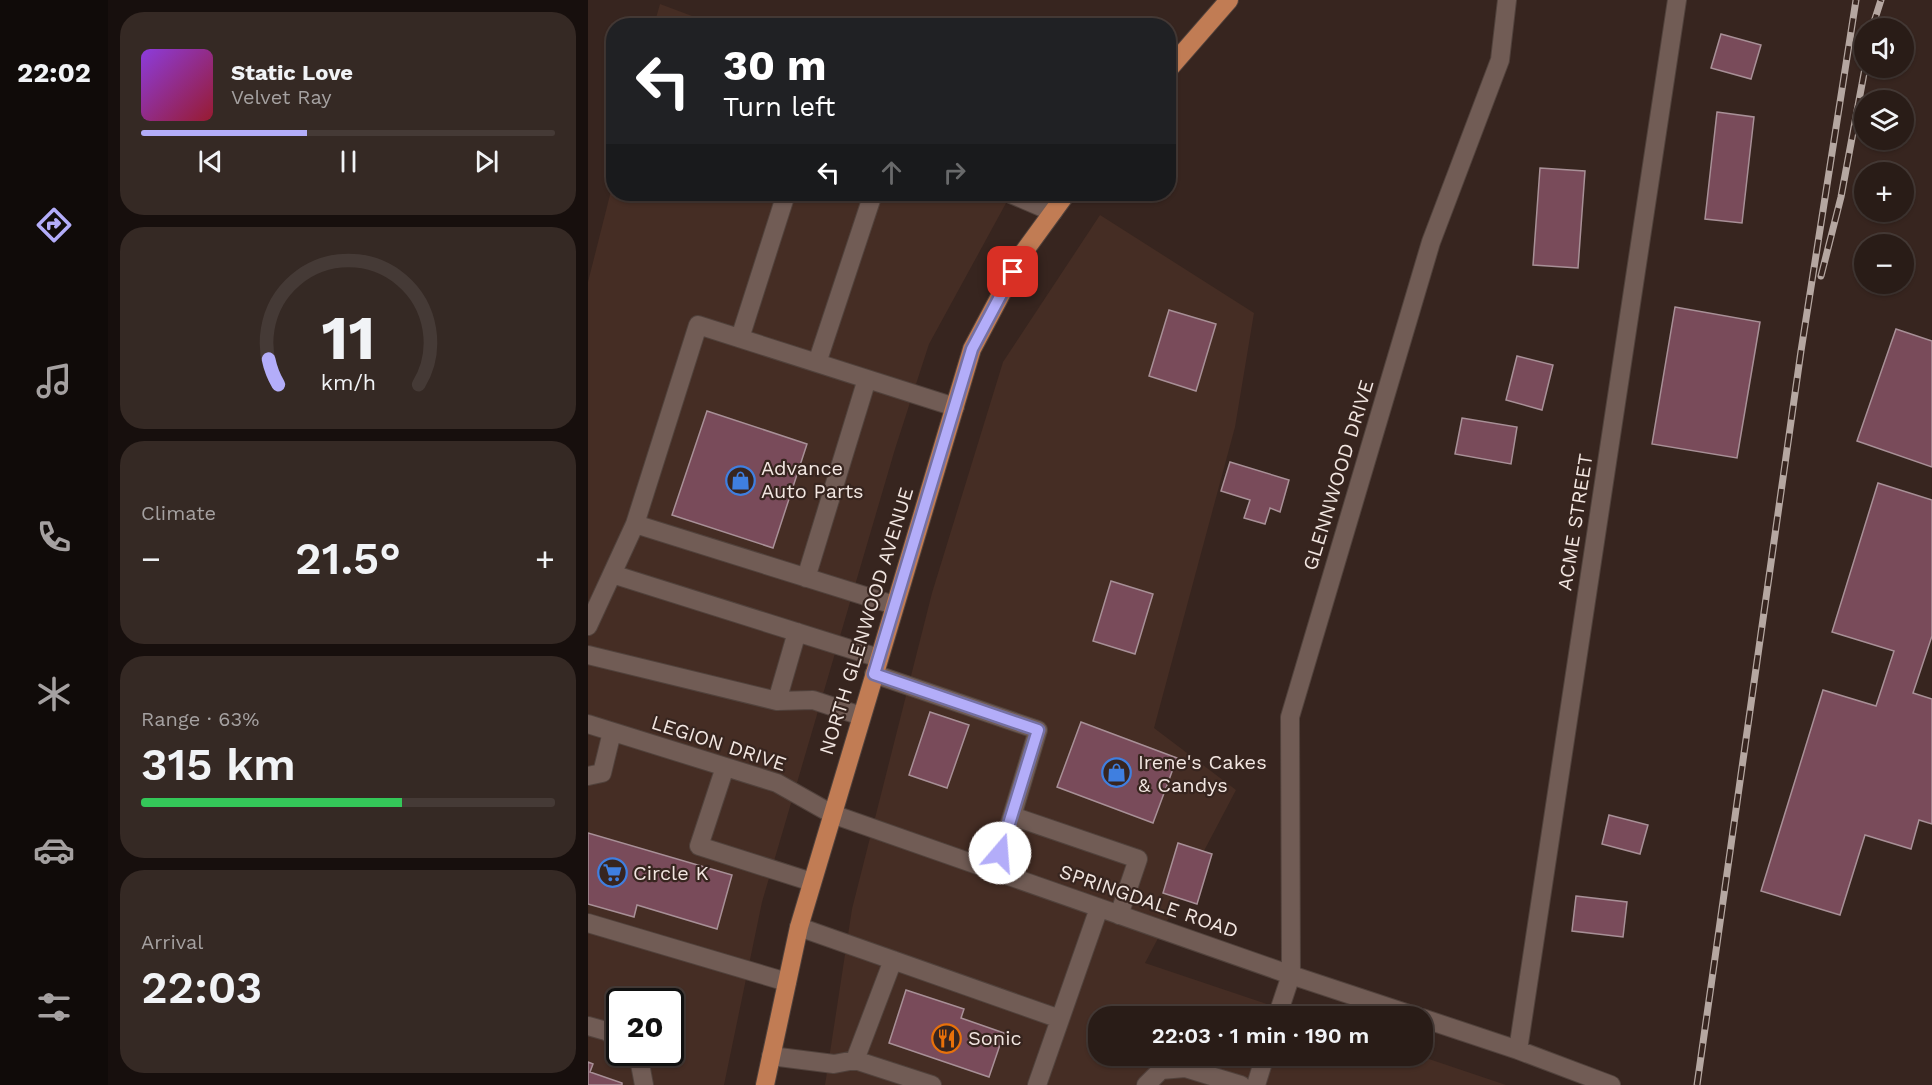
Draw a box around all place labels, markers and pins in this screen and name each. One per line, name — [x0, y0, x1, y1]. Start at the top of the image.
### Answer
pin — [987, 246, 1038, 297]
place label: Advance Auto Parts — [761, 456, 864, 503]
shop icon: Advance Auto Parts — [724, 464, 756, 496]
place label: Irene's Cakes & Candys — [1138, 750, 1267, 797]
shop icon: Irene's Cakes & Candys — [1101, 757, 1133, 789]
supermarket icon: Circle K — [596, 857, 628, 889]
place label: Circle K — [633, 861, 709, 885]
restaurant icon: Sonic — [931, 1022, 963, 1054]
place label: Sonic — [968, 1026, 1022, 1050]

